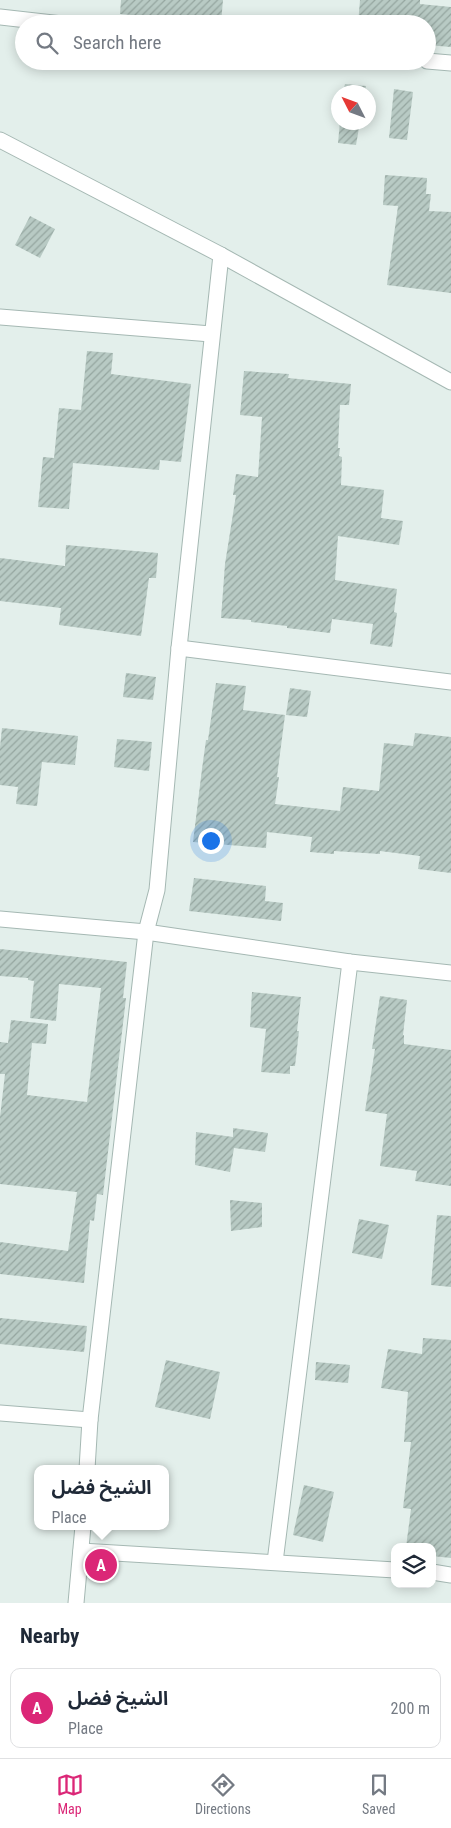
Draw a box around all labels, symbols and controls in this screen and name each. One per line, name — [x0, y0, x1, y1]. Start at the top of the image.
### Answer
search box — [15, 15, 436, 70]
icon: search — [33, 29, 61, 57]
text: Search here — [73, 31, 161, 54]
north arrow — [331, 85, 376, 130]
your location — [198, 828, 224, 854]
popup — [34, 1465, 169, 1530]
text: الشيخ فضل — [51, 1476, 152, 1499]
text: Place — [51, 1508, 87, 1527]
map controls — [391, 1543, 436, 1588]
button: layers — [391, 1543, 436, 1588]
pin: A — [85, 1546, 117, 1584]
text: Nearby — [20, 1624, 79, 1648]
text: الشيخ فضل — [68, 1687, 168, 1710]
text: A — [32, 1699, 42, 1718]
text: 200 m — [391, 1699, 430, 1718]
text: Place — [68, 1719, 103, 1738]
tab: Map — [56, 1771, 84, 1817]
tab: Directions — [195, 1771, 251, 1817]
tab: Saved — [362, 1771, 395, 1817]

